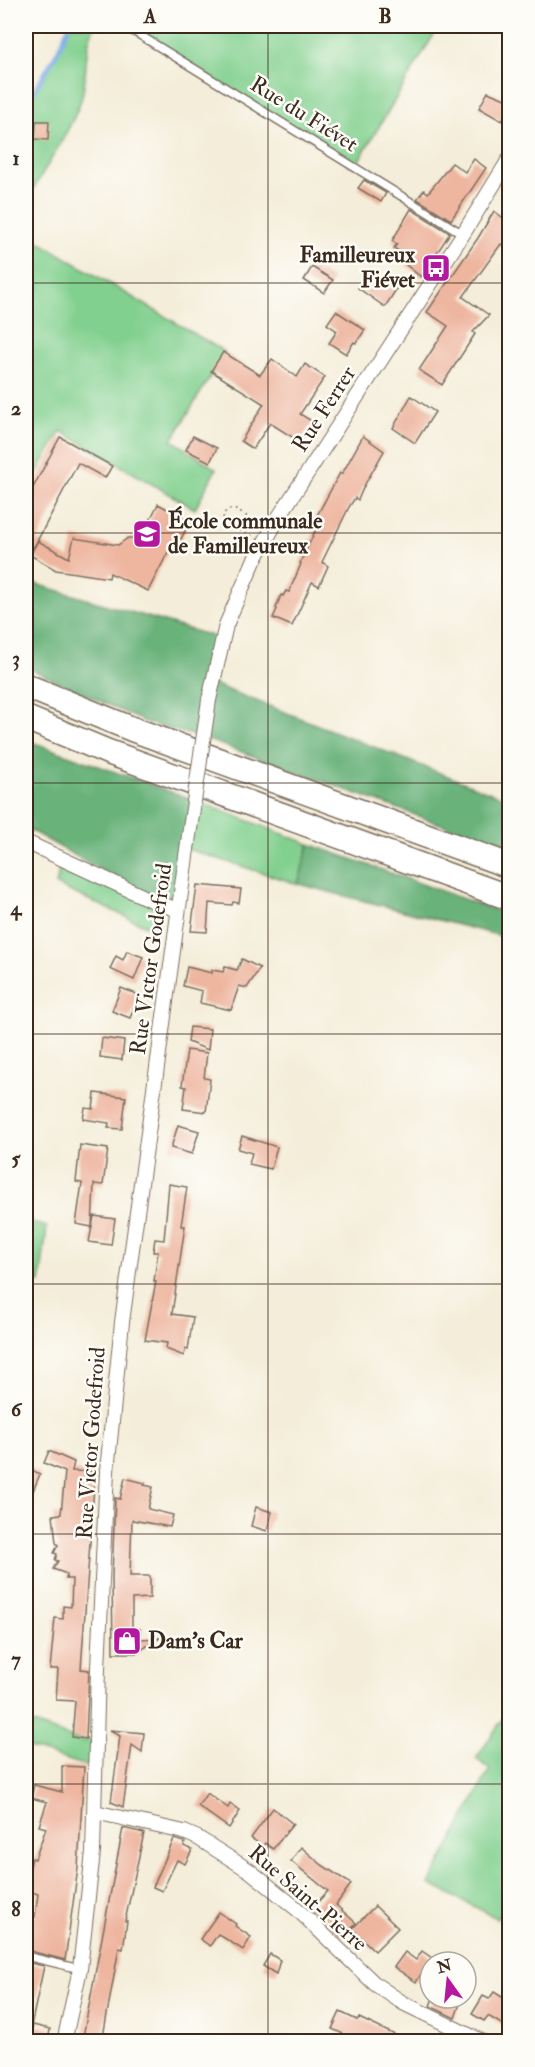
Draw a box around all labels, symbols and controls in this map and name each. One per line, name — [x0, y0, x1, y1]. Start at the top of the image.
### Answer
text: A — [143, 4, 157, 29]
text: B — [378, 4, 392, 29]
street label: Rue du Fiévet — [245, 70, 363, 158]
text: 1 — [12, 146, 20, 171]
place label: Familleureux Fiévet — [300, 241, 416, 294]
bus stop icon: Familleureux Fiévet — [420, 252, 452, 284]
street label: Rue Ferrer — [286, 360, 363, 457]
text: 2 — [11, 396, 21, 421]
place label: École communale de Familleureux — [168, 505, 323, 560]
school or university icon: École communale de Familleureux — [131, 518, 163, 550]
text: 3 — [12, 646, 20, 671]
street label: Rue Victor Godefroid — [124, 861, 178, 1056]
text: 4 — [10, 896, 23, 921]
text: 5 — [12, 1146, 22, 1171]
street label: Rue Victor Godefroid — [70, 1346, 112, 1540]
text: 6 — [11, 1397, 23, 1422]
shop icon: Dam's Car — [111, 1625, 143, 1657]
place label: Dam's Car — [148, 1627, 244, 1655]
text: 7 — [11, 1647, 21, 1672]
street label: Rue Saint-Pierre — [243, 1839, 373, 1957]
text: 8 — [11, 1897, 21, 1922]
north arrow — [418, 1950, 478, 2010]
text: N — [434, 1955, 455, 1978]

